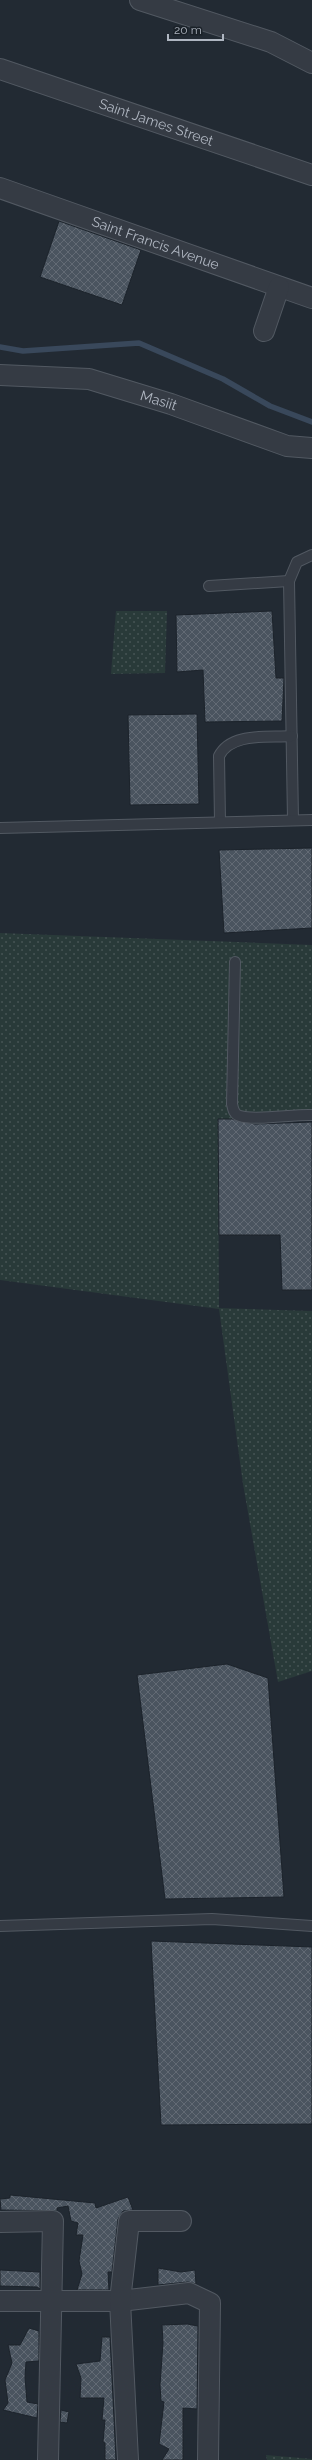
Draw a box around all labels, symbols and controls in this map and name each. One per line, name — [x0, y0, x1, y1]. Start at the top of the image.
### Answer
scale bar — [168, 16, 223, 42]
text: 20 m — [174, 23, 202, 37]
street label: Saint James Street — [97, 95, 216, 149]
street label: Saint Francis Avenue — [90, 213, 221, 273]
street label: Masiit — [138, 387, 180, 414]

